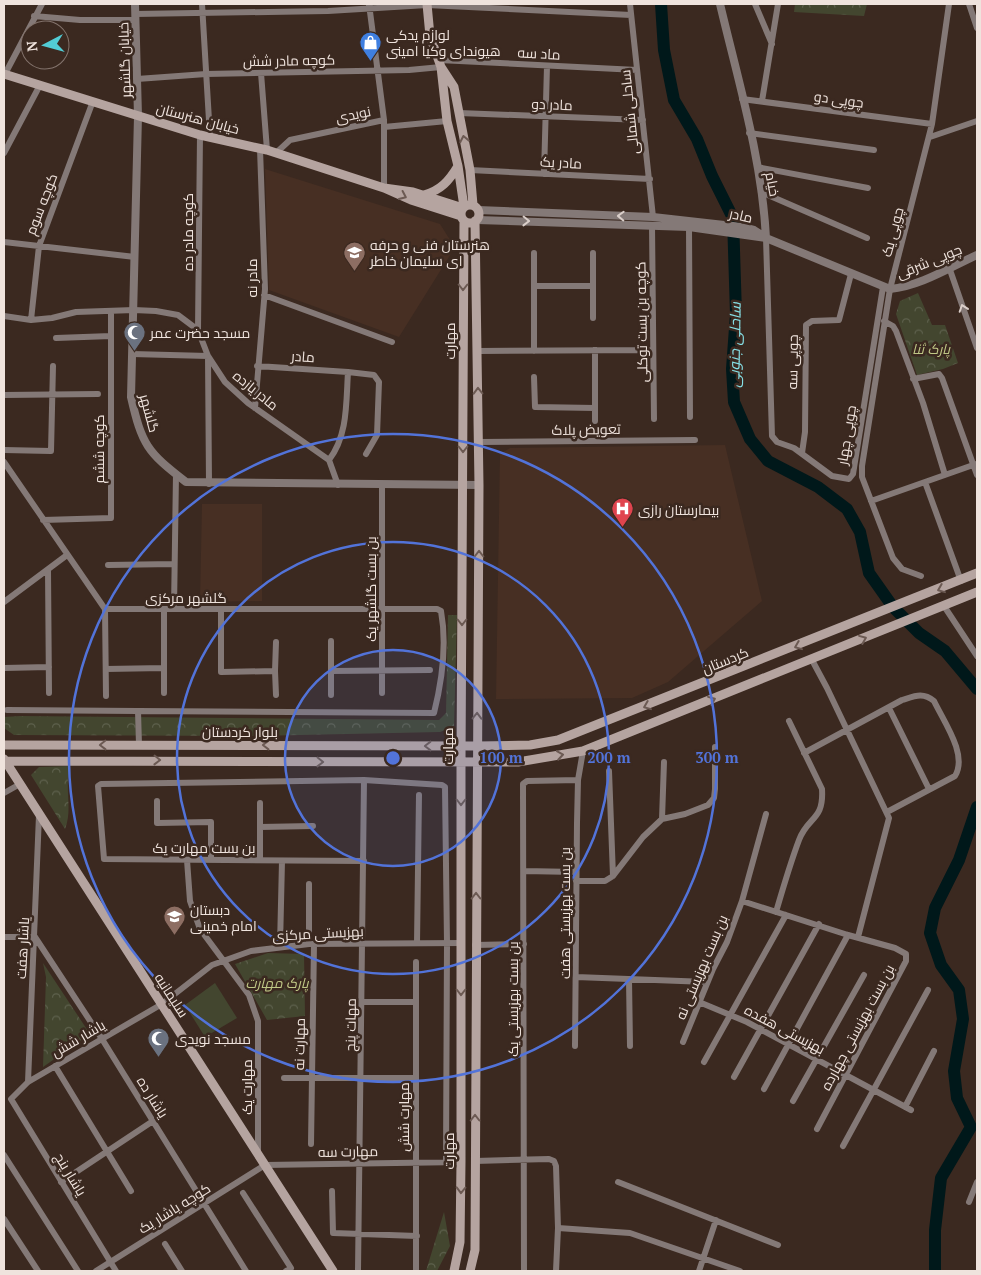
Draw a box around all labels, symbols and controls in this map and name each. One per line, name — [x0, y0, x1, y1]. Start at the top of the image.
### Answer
north arrow — [20, 20, 70, 70]
street label: خیابان گلشهر — [113, 22, 135, 99]
place label: لوازم یدکى هیونداى وکیا امینى — [386, 25, 501, 60]
shop icon: لوازم یدکى هیونداى وکیا امینى — [358, 30, 382, 61]
text: N — [22, 40, 42, 53]
street label: ماد سه — [517, 42, 561, 64]
street label: کوچه مادر شش — [243, 50, 335, 71]
street label: ساحلی شمالی — [615, 69, 643, 155]
street label: چوپی دو — [813, 86, 865, 113]
street label: مادر دو — [531, 94, 573, 114]
street label: خیابان هنرستان — [154, 98, 242, 138]
street label: نویدی — [334, 101, 372, 127]
one-way arrow — [460, 135, 470, 144]
street label: مادر یک — [539, 151, 583, 173]
street label: کوچه سوم — [21, 170, 62, 238]
street label: خیام — [760, 170, 785, 198]
one-way arrow — [397, 190, 406, 200]
street label: کوچه مادر ده — [178, 193, 198, 271]
street label: مادر — [726, 203, 755, 227]
street label: چوپی یک — [876, 205, 909, 259]
one-way arrow — [617, 211, 624, 221]
one-way arrow — [522, 215, 530, 226]
place label: هنرستان فنی و حرفه ای سلیمان خاطر — [369, 235, 490, 270]
street label: چوپی شرقی — [893, 239, 965, 284]
school or university icon: هنرستان فنی و حرفه ای سلیمان خاطر — [342, 240, 366, 271]
street label: مادر نه — [242, 259, 261, 297]
street label: کوچه بن بست توکلی — [630, 261, 653, 383]
one-way arrow — [458, 283, 469, 291]
water label: ساحلی جنوبی — [723, 302, 745, 388]
one-way arrow — [959, 304, 969, 313]
mosque icon: مسجد حضرت عمر — [122, 320, 146, 351]
street label: مهارت — [440, 322, 459, 360]
place label: مسجد حضرت عمر — [149, 323, 250, 342]
street label: چوپی سه — [782, 334, 803, 390]
park label: پارک ثنا — [912, 339, 951, 359]
street label: مادر — [290, 346, 315, 366]
street label: مادر یازده — [229, 366, 283, 414]
one-way arrow — [473, 387, 483, 394]
street label: گلشهر — [135, 391, 164, 434]
street label: چوپی چهار — [832, 404, 861, 467]
street label: کوچه ششم — [89, 415, 109, 483]
street label: تعویض پلاک — [551, 419, 621, 440]
one-way arrow — [458, 446, 468, 454]
hospital icon: بیمارستان رازی — [610, 497, 634, 528]
place label: بیمارستان رازی — [638, 500, 719, 519]
street label: بن بست گلشهر یک — [361, 536, 380, 642]
one-way arrow — [474, 549, 484, 557]
one-way arrow — [937, 583, 946, 593]
street label: گلشهر مرکزی — [145, 588, 227, 607]
one-way arrow — [456, 618, 467, 626]
one-way arrow — [858, 635, 867, 646]
one-way arrow — [794, 640, 803, 650]
street label: کردستان — [699, 642, 751, 678]
one-way arrow — [707, 696, 716, 706]
one-way arrow — [643, 700, 652, 711]
one-way arrow — [472, 712, 482, 720]
street label: بلوار کردستان — [202, 722, 278, 741]
street label: مهارت — [438, 727, 457, 765]
one-way arrow — [99, 740, 106, 750]
one-way arrow — [261, 740, 269, 750]
one-way arrow — [424, 741, 432, 751]
text: 100 m — [479, 747, 523, 767]
text: 200 m — [587, 747, 631, 767]
text: 300 m — [695, 747, 739, 767]
centre of rings — [384, 749, 402, 767]
one-way arrow — [556, 750, 564, 761]
one-way arrow — [154, 755, 162, 765]
one-way arrow — [316, 756, 324, 767]
one-way arrow — [456, 798, 466, 806]
street label: بن بست مهارت یک — [152, 838, 256, 857]
street label: بن بست بهزیستی هفت — [555, 847, 574, 979]
one-way arrow — [471, 892, 481, 900]
place label: دبستان امام خمینی — [190, 900, 257, 936]
school or university icon: دبستان امام خمینی — [162, 905, 186, 936]
street label: بن بست بهزیستی نه — [670, 912, 732, 1022]
street label: یاشار هفت — [11, 916, 33, 980]
street label: بهزیستی مرکزی — [272, 921, 364, 945]
street label: بن بست بهزیستی یک — [503, 941, 522, 1057]
street label: بن بست بهزیستی چهارده — [816, 961, 899, 1094]
street label: سلیمانیه — [151, 969, 193, 1021]
park label: پارک مهارت — [245, 973, 310, 993]
one-way arrow — [456, 988, 467, 996]
street label: مهات پنج — [340, 998, 361, 1052]
street label: بهزیستی هفده — [741, 1000, 829, 1058]
street label: یاشار شش — [47, 1015, 109, 1061]
street label: مهارت نه — [289, 1018, 309, 1070]
mosque icon: مسجد نویدی — [147, 1026, 171, 1057]
place label: مسجد نویدی — [175, 1029, 251, 1048]
street label: مهارت یک — [237, 1059, 256, 1115]
street label: یاشار ده — [133, 1073, 173, 1122]
street label: مهارت شش — [394, 1082, 413, 1152]
one-way arrow — [470, 1114, 480, 1122]
street label: مهارت — [439, 1132, 458, 1170]
street label: مهارت سه — [318, 1141, 378, 1161]
street label: یاشار پنج — [50, 1149, 91, 1200]
street label: کوچه یاشار یک — [134, 1178, 214, 1239]
one-way arrow — [456, 1186, 466, 1194]

